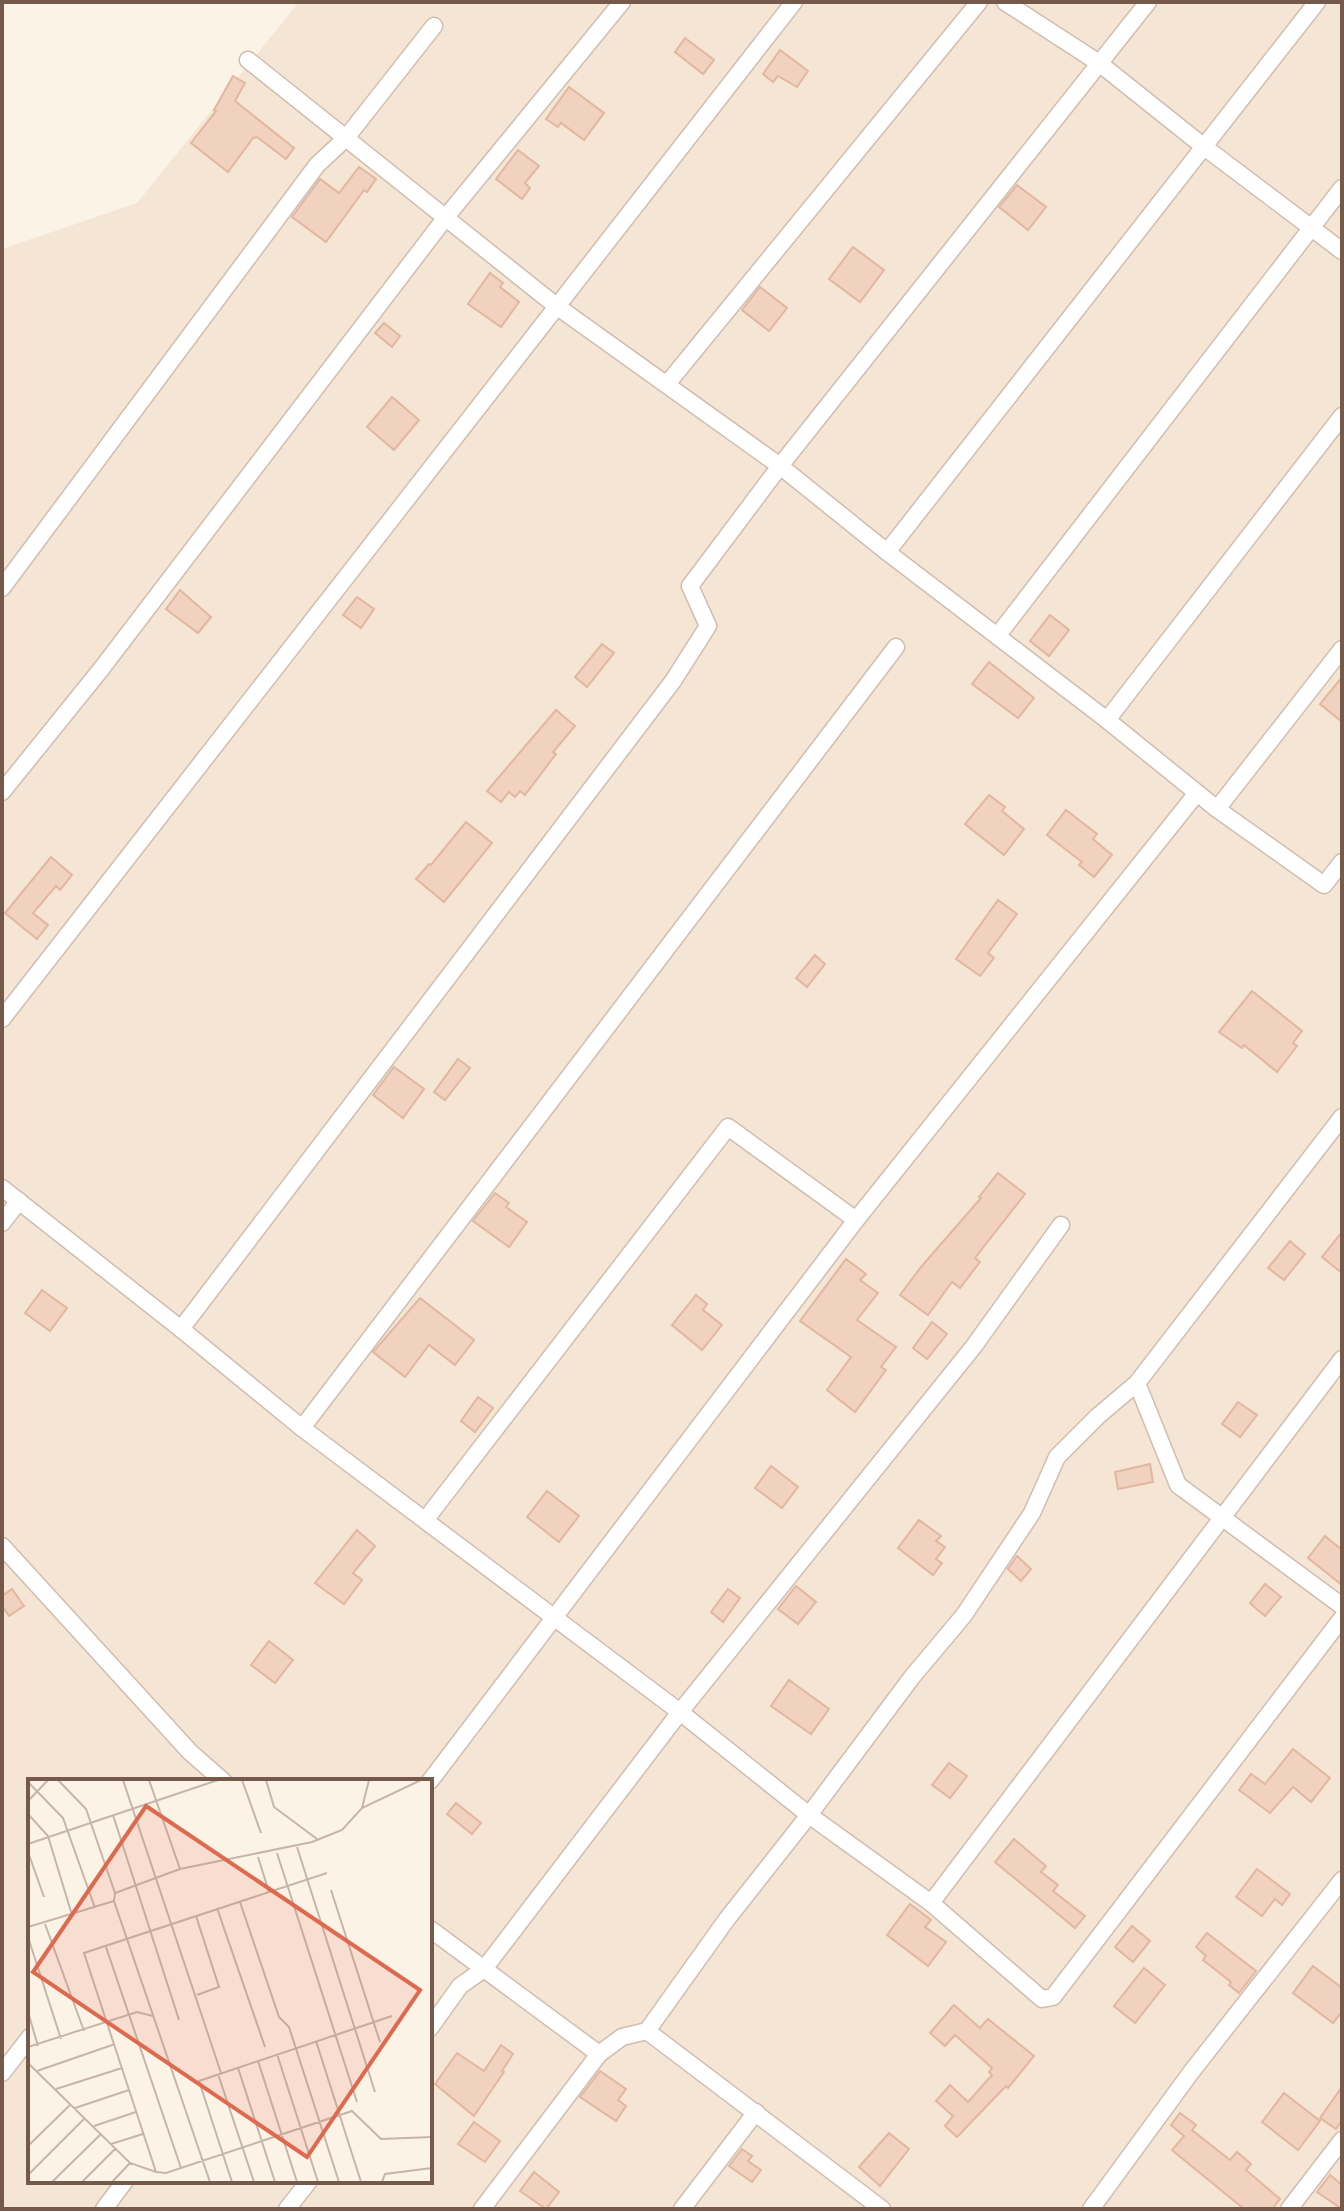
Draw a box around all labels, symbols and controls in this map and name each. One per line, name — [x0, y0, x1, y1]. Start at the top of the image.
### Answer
inset map — [28, 1779, 432, 2183]

